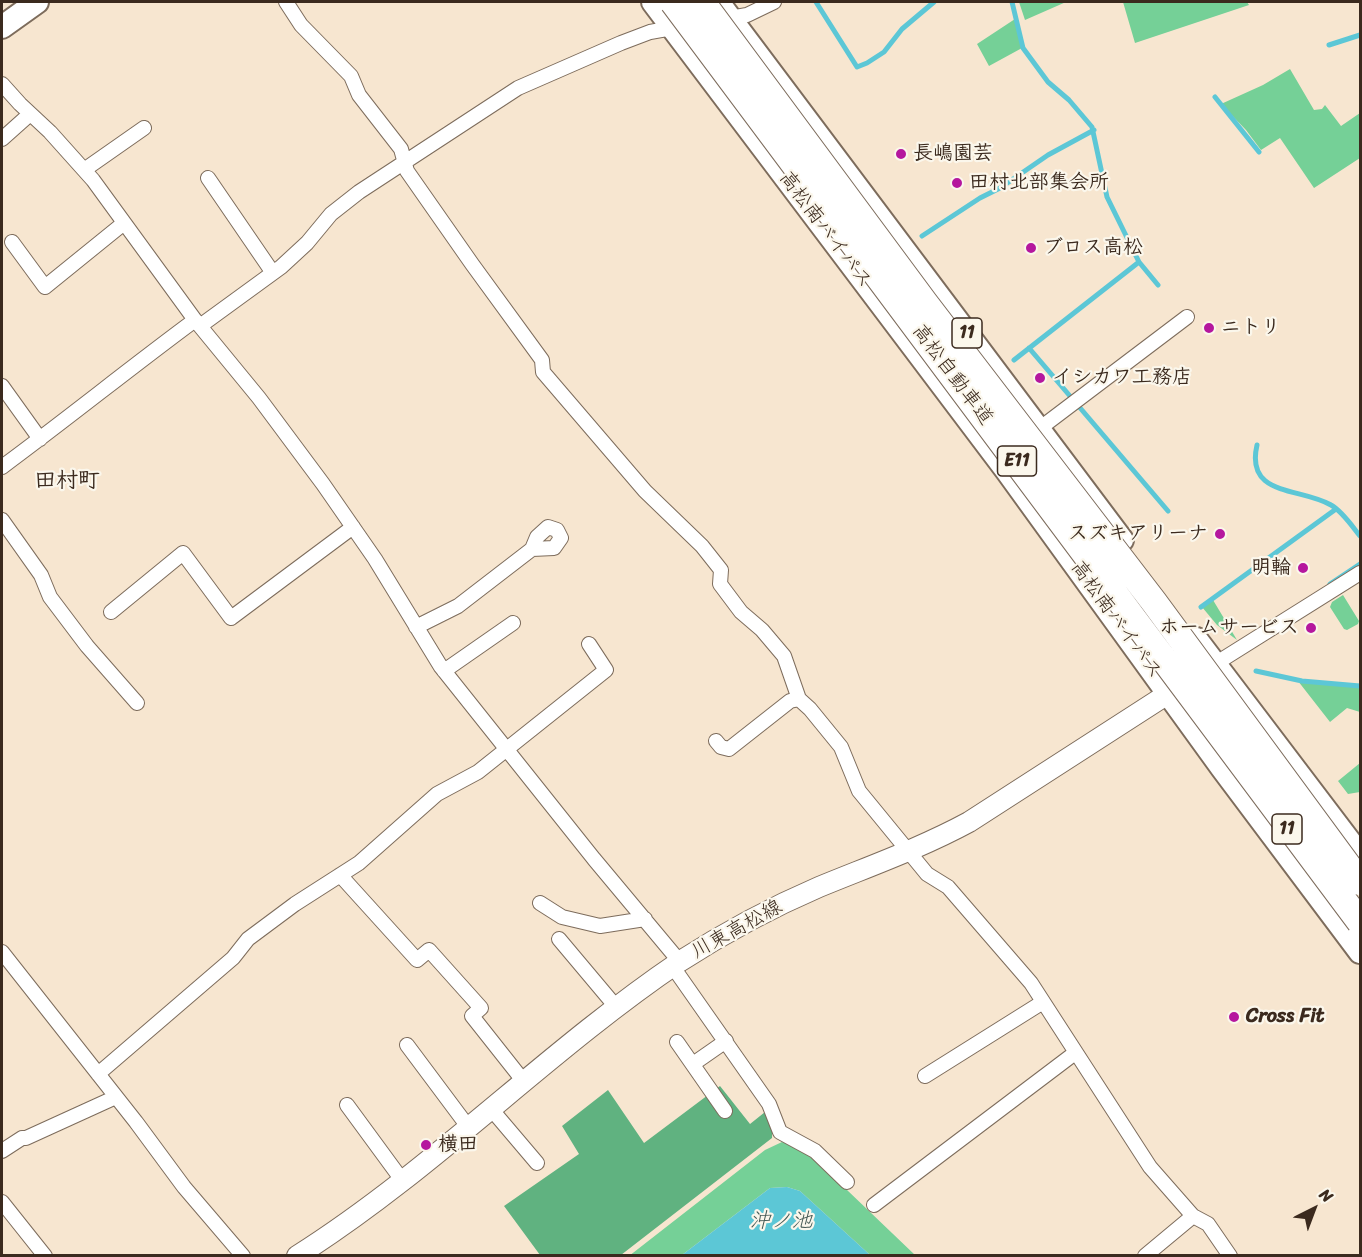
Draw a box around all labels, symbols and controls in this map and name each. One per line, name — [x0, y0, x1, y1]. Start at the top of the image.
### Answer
place label: 長嶋園芸 — [913, 142, 993, 166]
marker: 長嶋園芸 — [894, 147, 908, 161]
street label: 高松南バイパス — [773, 167, 877, 293]
place label: 田村北部集会所 — [969, 171, 1109, 195]
marker: 田村北部集会所 — [950, 176, 964, 190]
place label: ブロス高松 — [1043, 236, 1143, 260]
marker: ブロス高松 — [1024, 241, 1038, 255]
place label: ニトリ — [1221, 316, 1281, 340]
road number: 11 — [952, 318, 982, 348]
street label: 高松自動車道 — [906, 320, 998, 430]
marker: ニトリ — [1202, 321, 1216, 335]
place label: イシカワ工務店 — [1052, 366, 1192, 390]
marker: イシカワ工務店 — [1033, 371, 1047, 385]
road number: E11 — [998, 446, 1036, 476]
district label: 田村町 — [34, 468, 100, 494]
place label: スズキアリーナ — [1068, 522, 1208, 546]
marker: スズキアリーナ — [1213, 527, 1227, 541]
street label: 高松南バイパス — [1065, 556, 1167, 684]
place label: 明輪 — [1251, 556, 1291, 580]
marker: 明輪 — [1296, 561, 1310, 575]
place label: ホームサービス — [1159, 616, 1299, 640]
marker: ホームサービス — [1304, 621, 1318, 635]
road number: 11 — [1272, 814, 1302, 844]
street label: 川東高松線 — [687, 895, 787, 965]
place label: Cross Fit — [1246, 1005, 1325, 1029]
marker: Cross Fit — [1227, 1010, 1241, 1024]
place label: 横田 — [438, 1133, 478, 1157]
marker: 横田 — [419, 1138, 433, 1152]
north arrow — [1284, 1179, 1344, 1239]
text: N — [1313, 1181, 1340, 1210]
water label: 沖ノ池 — [750, 1209, 812, 1235]

